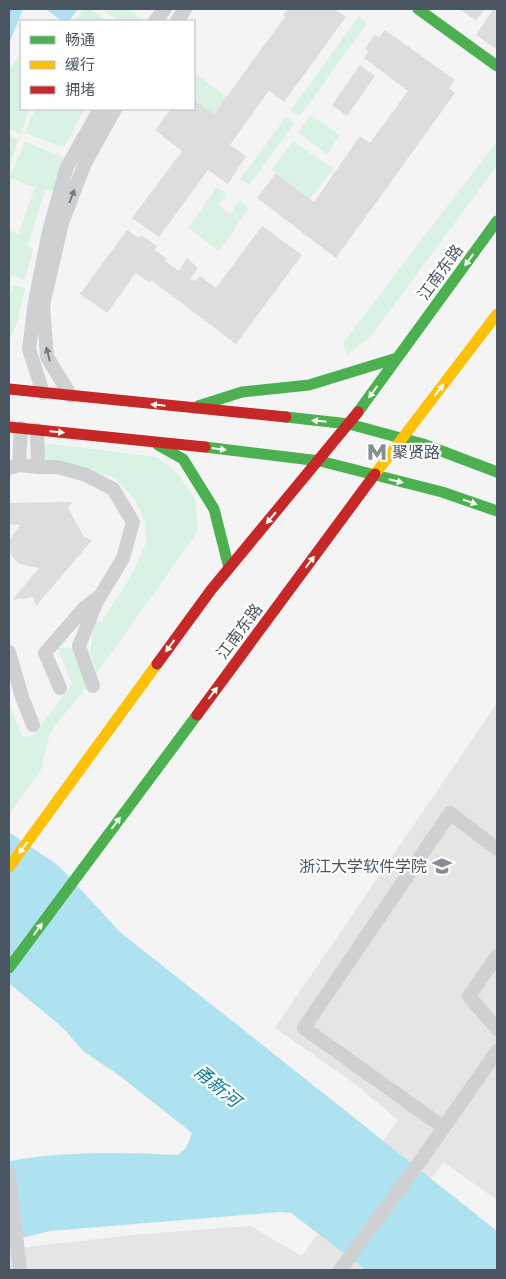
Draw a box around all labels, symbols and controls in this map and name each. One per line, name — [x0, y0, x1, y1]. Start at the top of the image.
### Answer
legend — [20, 20, 195, 110]
text: 畅通 — [65, 30, 95, 48]
text: 缓行 — [65, 55, 95, 73]
text: 拥堵 — [65, 80, 95, 98]
one-way arrow — [68, 188, 76, 203]
street label: 江南东路 — [413, 240, 466, 303]
one-way arrow — [463, 253, 474, 266]
one-way arrow — [44, 346, 52, 362]
one-way arrow — [433, 384, 444, 397]
one-way arrow — [367, 385, 378, 398]
one-way arrow — [149, 401, 165, 409]
one-way arrow — [311, 417, 327, 425]
one-way arrow — [50, 428, 66, 436]
metro station icon: 聚贤路 — [366, 441, 388, 463]
place label: 聚贤路 — [392, 442, 440, 461]
one-way arrow — [211, 445, 227, 453]
one-way arrow — [388, 477, 403, 485]
one-way arrow — [462, 499, 477, 506]
one-way arrow — [265, 512, 277, 524]
one-way arrow — [305, 555, 315, 569]
street label: 江南东路 — [212, 599, 265, 662]
one-way arrow — [165, 639, 175, 653]
one-way arrow — [208, 686, 218, 700]
one-way arrow — [111, 816, 121, 830]
one-way arrow — [17, 841, 28, 854]
school or university icon: 浙江大学软件学院 — [431, 855, 453, 877]
place label: 浙江大学软件学院 — [299, 856, 427, 875]
one-way arrow — [32, 923, 43, 936]
water label: 甬新河 — [190, 1059, 248, 1113]

